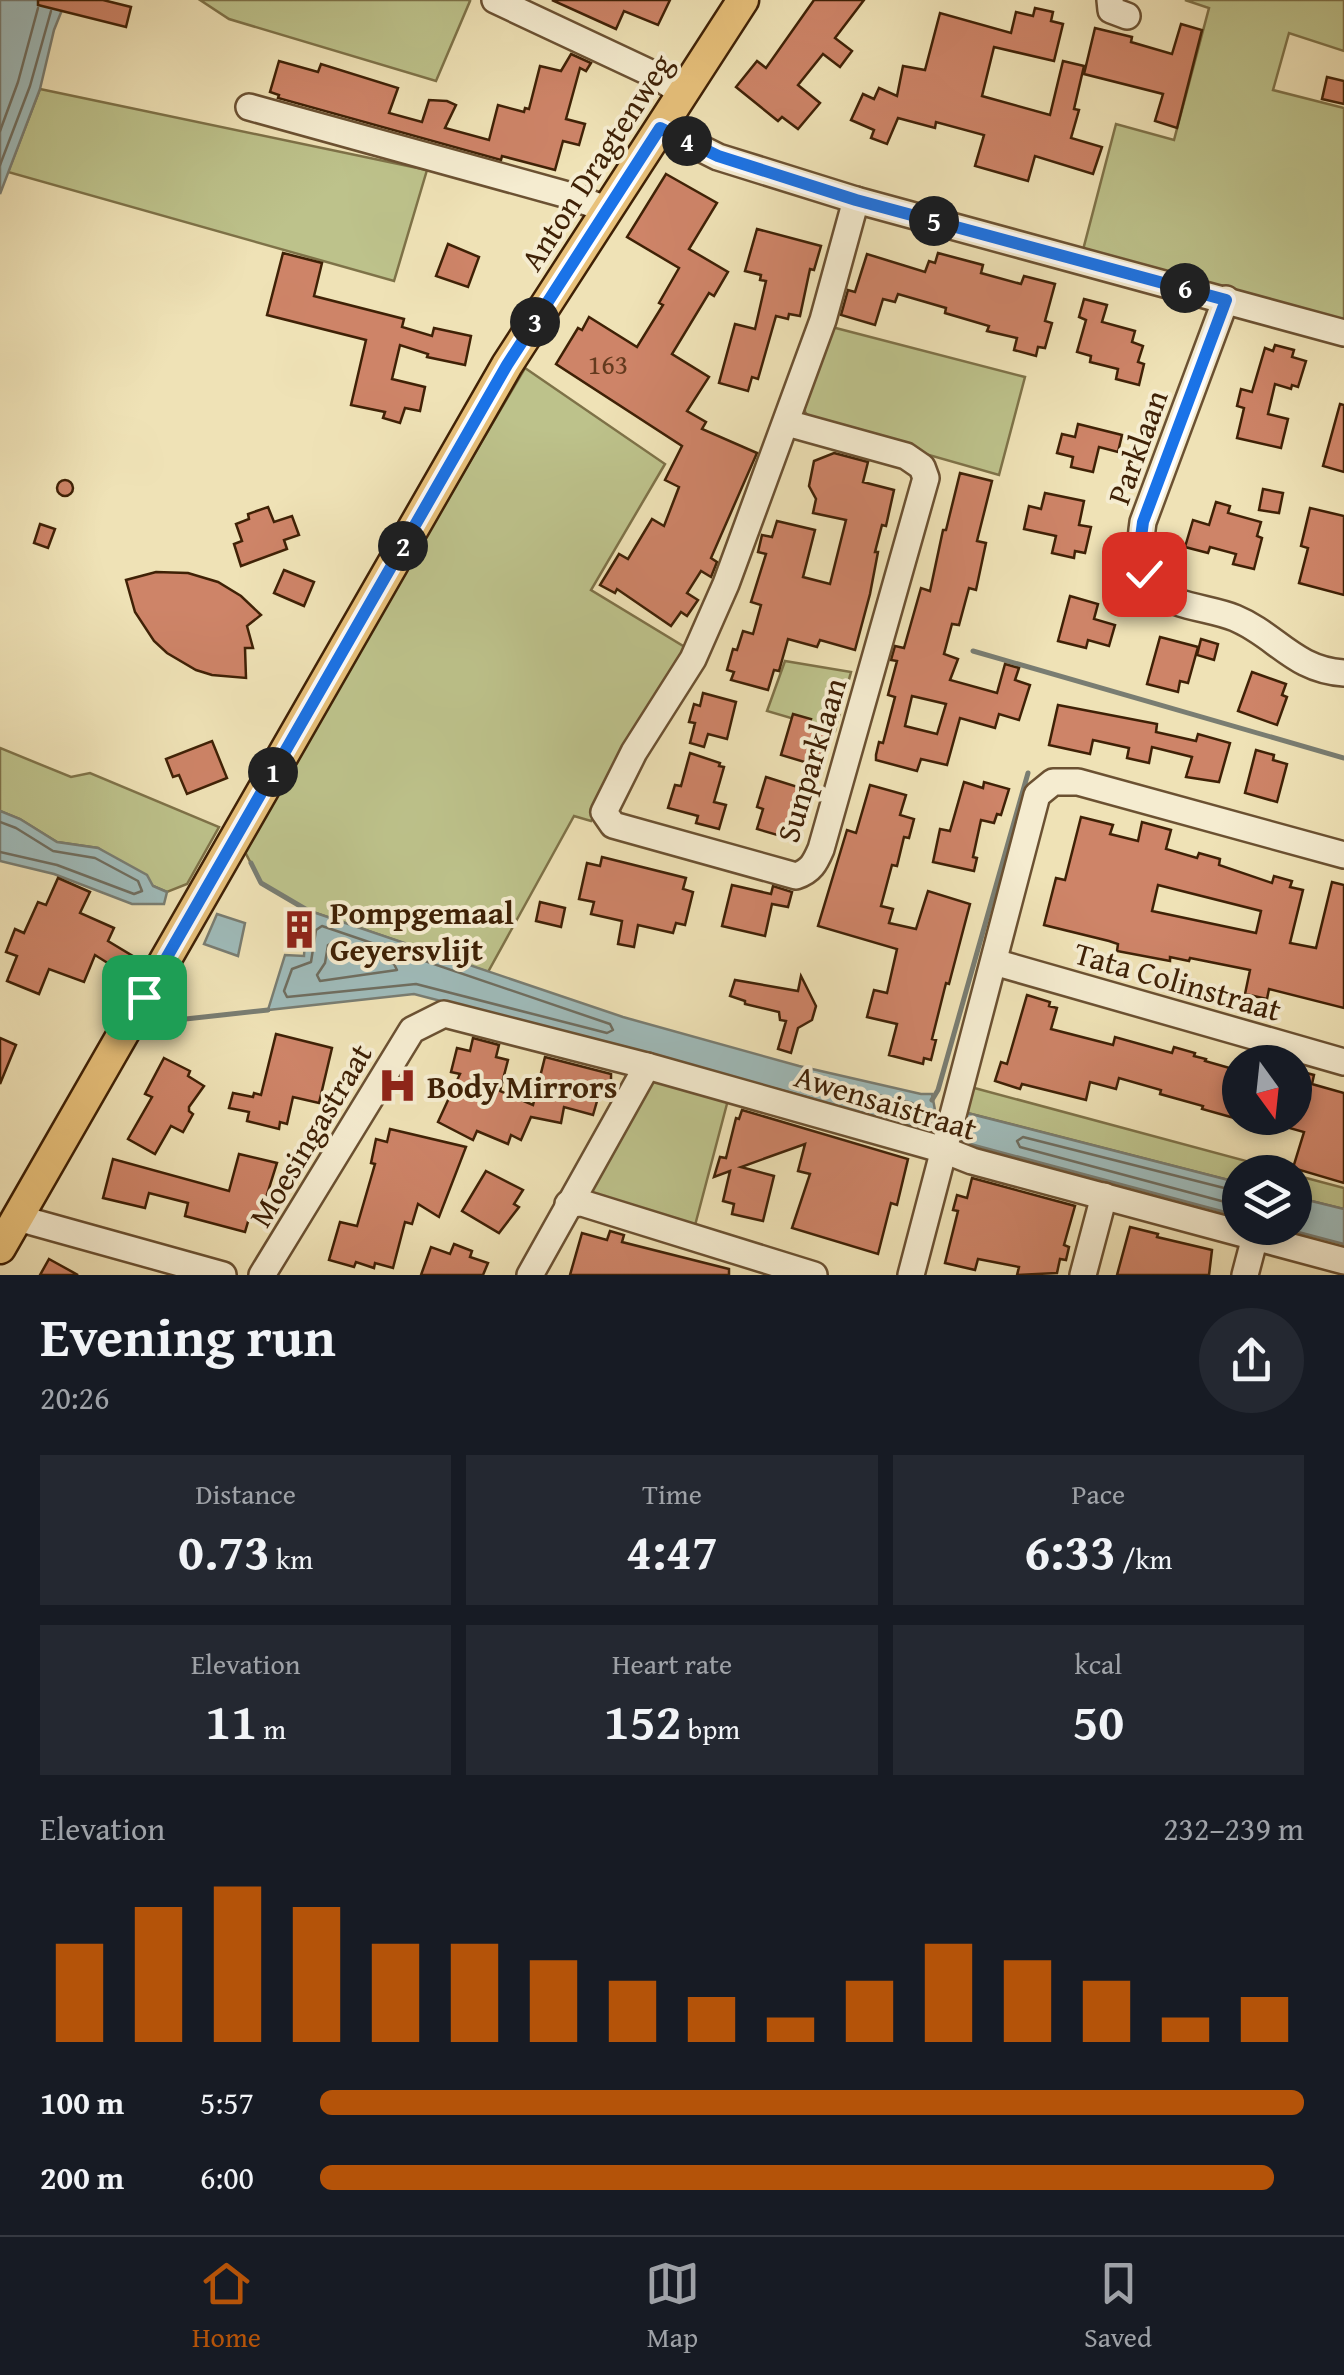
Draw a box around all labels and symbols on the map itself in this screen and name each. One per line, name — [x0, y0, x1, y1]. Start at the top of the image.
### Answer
street label: Anton Dragtenweg — [508, 44, 684, 280]
pin: 4 — [662, 116, 712, 166]
pin: 5 — [909, 196, 959, 246]
pin: 6 — [1160, 263, 1210, 313]
pin: 3 — [510, 297, 560, 347]
house number: 163 — [588, 343, 628, 384]
street label: Parklaan — [1095, 383, 1179, 511]
pin: 2 — [378, 521, 428, 571]
pin — [1102, 532, 1187, 617]
street label: Sunparklaan — [764, 672, 858, 848]
pin: 1 — [248, 747, 298, 797]
place label: Pompgemaal Geyersvlijt — [330, 889, 514, 973]
building icon: Pompgemaal Geyersvlijt — [279, 909, 321, 951]
street label: Tata Colinstraat — [1069, 929, 1287, 1033]
pin — [102, 955, 187, 1040]
street label: Moesingastraat — [237, 1034, 383, 1236]
north arrow — [1222, 1045, 1312, 1135]
street label: Awensaistraat — [789, 1052, 983, 1152]
place label: Body Mirrors — [427, 1063, 617, 1110]
hospital icon: Body Mirrors — [376, 1065, 418, 1107]

